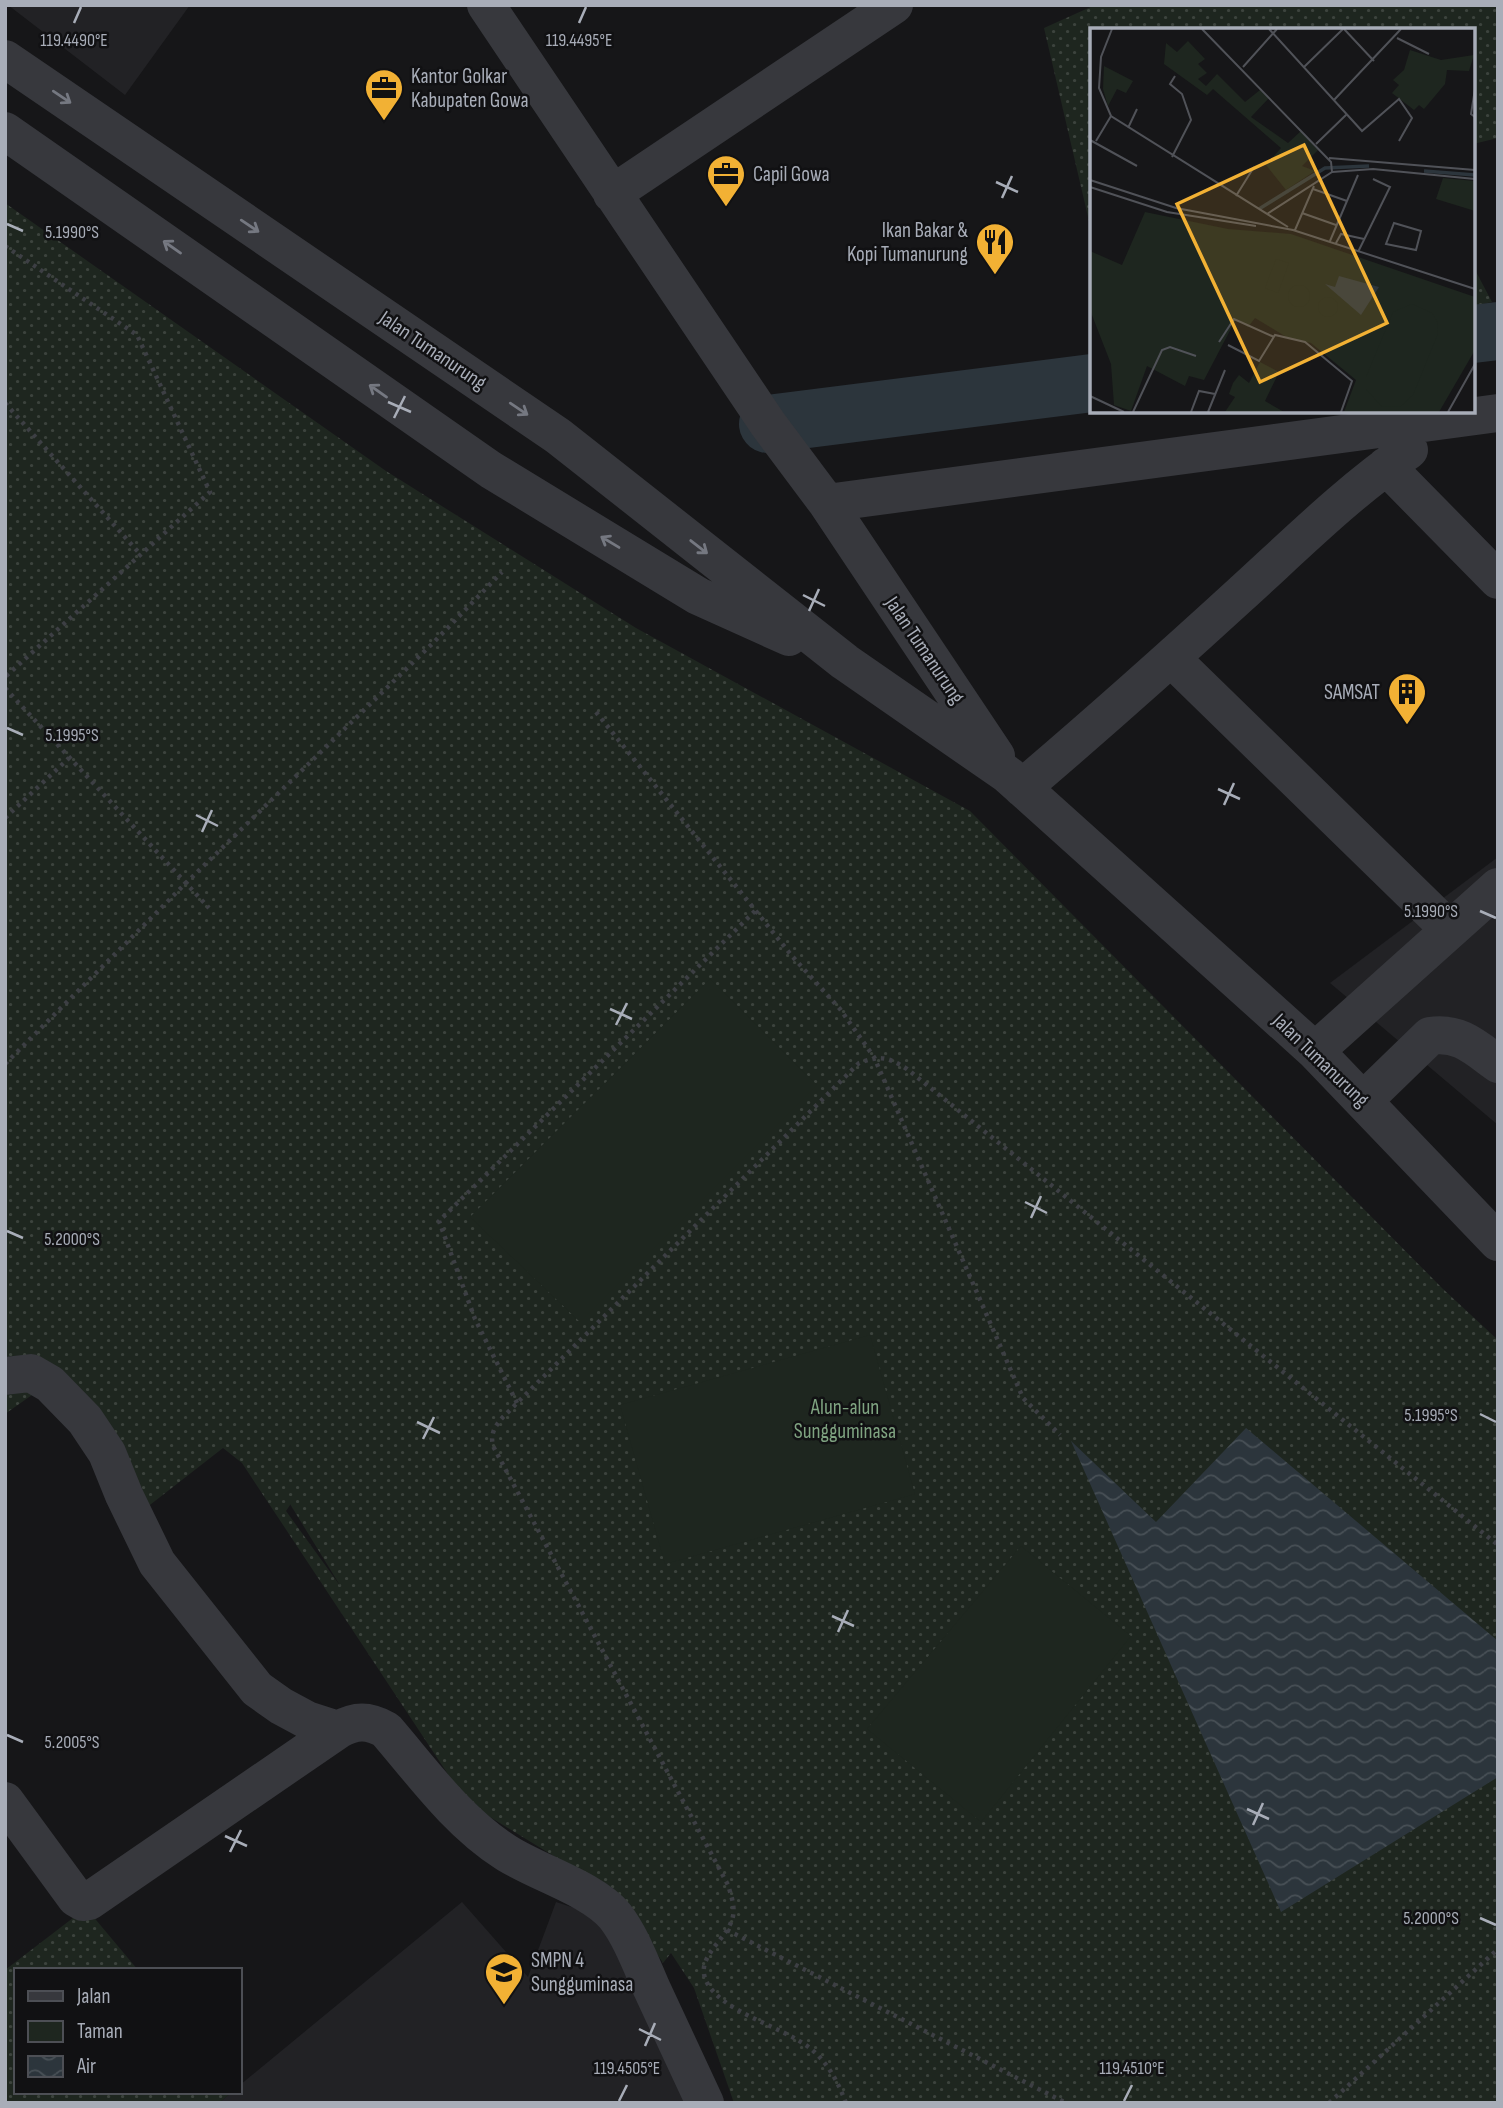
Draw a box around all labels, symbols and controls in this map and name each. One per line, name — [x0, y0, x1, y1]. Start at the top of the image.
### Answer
inset map — [1090, 28, 1475, 413]
text: 119.4490°E — [40, 30, 108, 51]
text: 119.4495°E — [546, 30, 612, 51]
place label: Kantor Golkar Kabupaten Gowa — [411, 64, 528, 113]
office icon: Kantor Golkar Kabupaten Gowa — [363, 67, 405, 122]
one-way arrow — [52, 90, 71, 105]
office icon: Capil Gowa — [705, 153, 747, 208]
place label: Capil Gowa — [753, 162, 830, 187]
one-way arrow — [240, 218, 259, 233]
place label: Ikan Bakar & Kopi Tumanurung — [847, 218, 968, 267]
restaurant icon: Ikan Bakar & Kopi Tumanurung — [974, 221, 1016, 276]
text: 5.1990°S — [45, 222, 99, 243]
one-way arrow — [163, 240, 182, 254]
street label: Jalan Tumanurung — [373, 305, 491, 395]
one-way arrow — [369, 384, 389, 398]
one-way arrow — [509, 402, 528, 416]
one-way arrow — [601, 535, 621, 549]
one-way arrow — [690, 539, 708, 555]
street label: Jalan Tumanurung — [879, 591, 970, 709]
building icon: SAMSAT — [1386, 671, 1428, 726]
place label: SAMSAT — [1324, 680, 1380, 705]
text: 5.1995°S — [45, 725, 99, 746]
text: 5.1990°S — [1404, 901, 1458, 922]
street label: Jalan Tumanurung — [1267, 1008, 1374, 1112]
text: 5.2000°S — [44, 1229, 100, 1250]
park label: Alun-alun Sungguminasa — [794, 1395, 896, 1444]
text: 5.1995°S — [1404, 1405, 1458, 1426]
text: 5.2005°S — [45, 1732, 100, 1753]
text: 5.2000°S — [1403, 1908, 1459, 1929]
place label: SMPN 4 Sungguminasa — [531, 1948, 633, 1997]
school or university icon: SMPN 4 Sungguminasa — [483, 1951, 525, 2006]
legend — [14, 1968, 242, 2094]
text: Jalan — [76, 1984, 110, 2009]
text: Taman — [77, 2019, 123, 2044]
text: Air — [76, 2054, 96, 2079]
text: 119.4505°E — [594, 2058, 660, 2079]
text: 119.4510°E — [1099, 2058, 1165, 2079]

